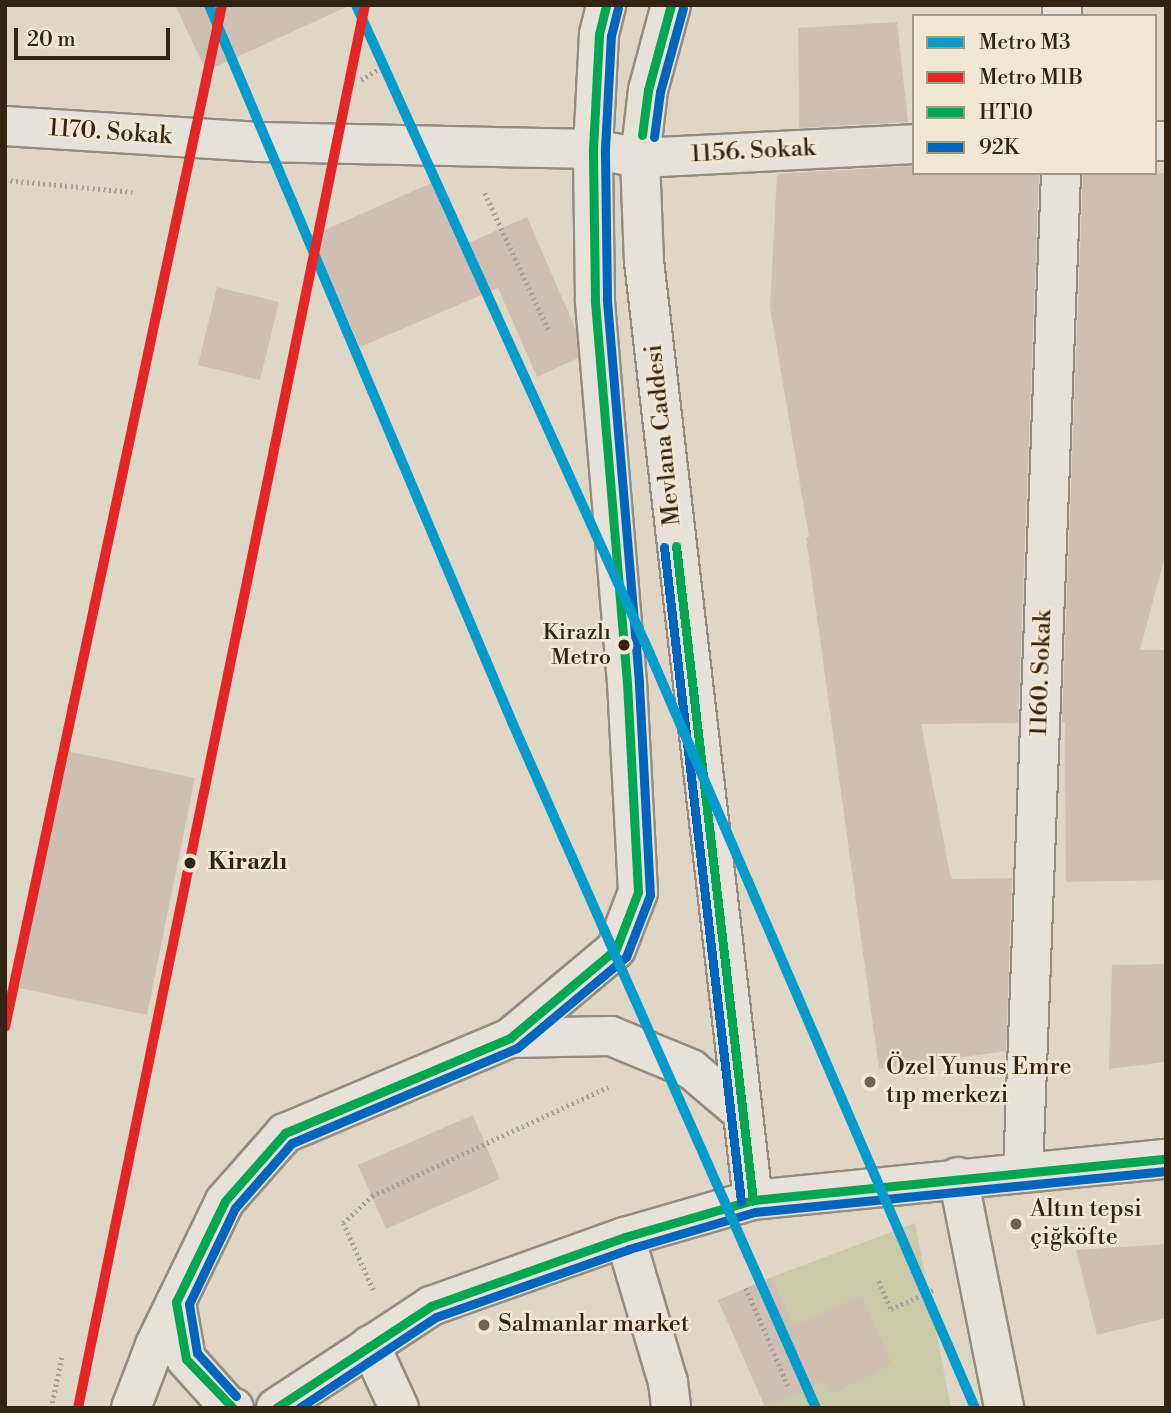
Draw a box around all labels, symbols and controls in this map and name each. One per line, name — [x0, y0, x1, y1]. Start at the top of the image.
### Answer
scale bar — [18, 14, 173, 58]
legend — [912, 14, 1157, 175]
text: 20 m — [27, 27, 76, 53]
text: Metro M3 — [979, 30, 1071, 56]
text: Metro M1B — [979, 65, 1083, 91]
text: HT10 — [979, 100, 1033, 126]
street label: 1170. Sokak — [48, 114, 172, 152]
street label: 1156. Sokak — [690, 134, 816, 170]
text: 92K — [979, 135, 1019, 161]
street label: Mevlana Caddesi — [640, 343, 688, 527]
street label: 1160. Sokak — [1025, 609, 1059, 737]
place label: Kirazlı Metro — [543, 619, 611, 670]
marker: Kirazlı Metro — [617, 638, 631, 652]
place label: Kirazlı — [208, 849, 287, 877]
marker: Kirazlı — [179, 852, 201, 874]
place label: Özel Yunus Emre tıp merkezi — [886, 1054, 1072, 1110]
marker: Özel Yunus Emre tıp merkezi — [860, 1072, 880, 1092]
place label: Altın tepsi çiğköfte — [1030, 1196, 1142, 1252]
marker: Altın tepsi çiğköfte — [1008, 1216, 1024, 1232]
place label: Salmanlar market — [498, 1311, 689, 1339]
marker: Salmanlar market — [476, 1317, 492, 1333]

